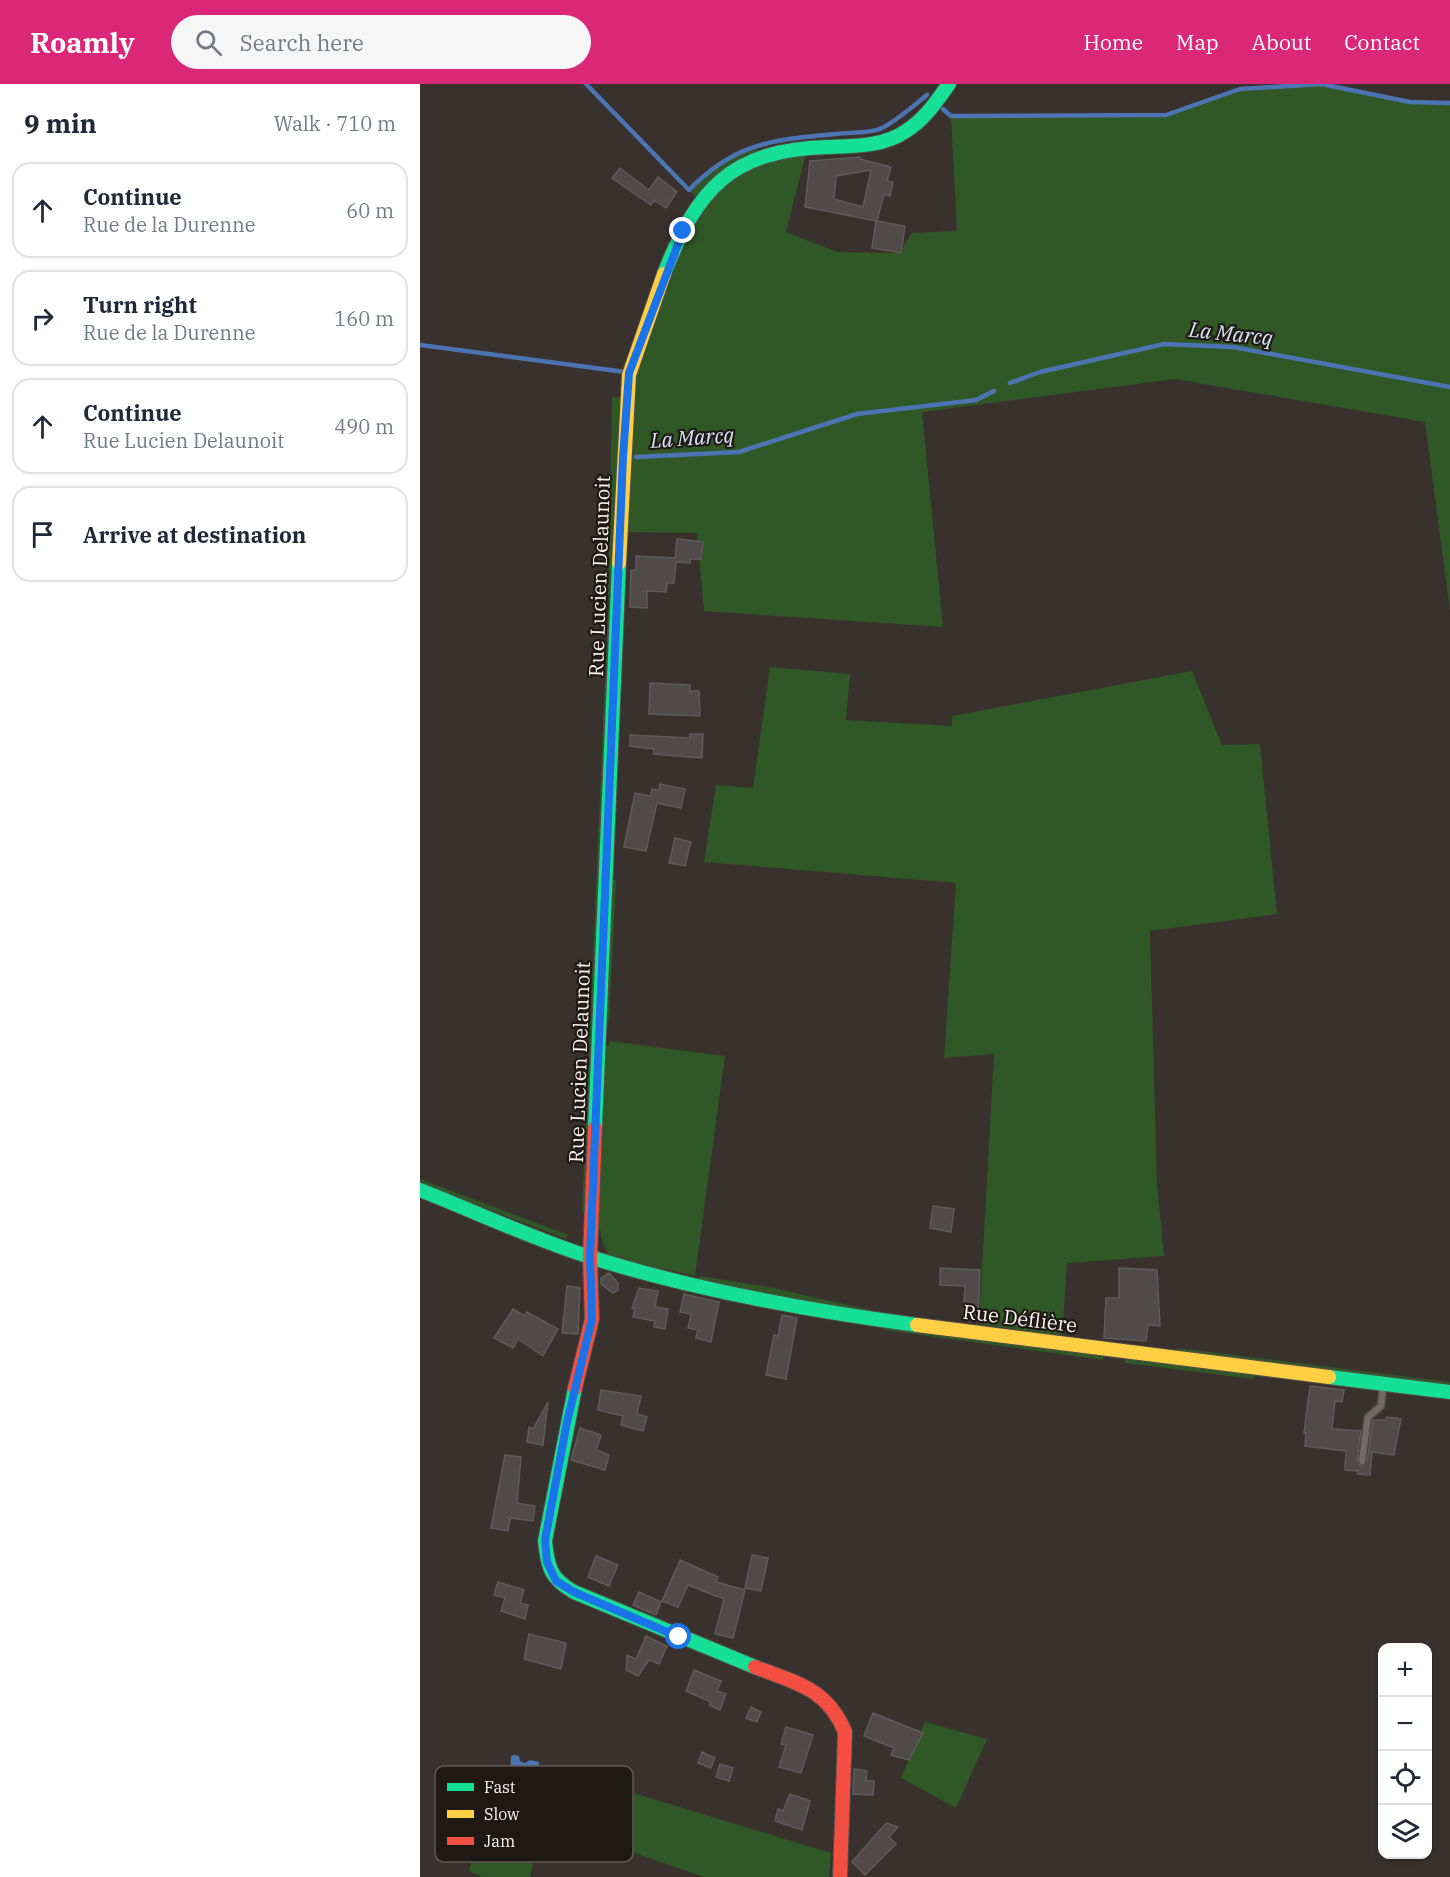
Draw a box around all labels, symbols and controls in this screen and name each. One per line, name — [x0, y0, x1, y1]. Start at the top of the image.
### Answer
search box — [171, 15, 591, 69]
text: Roamly — [30, 24, 135, 61]
icon: search — [192, 26, 225, 59]
text: Search here — [240, 28, 364, 57]
text: Home — [1083, 28, 1143, 56]
text: Map — [1176, 28, 1219, 56]
text: About — [1252, 28, 1311, 56]
text: Contact — [1344, 28, 1420, 56]
text: 9 min — [24, 106, 97, 140]
text: Walk · 710 m — [274, 110, 396, 137]
text: Continue — [83, 182, 182, 211]
icon: ahead — [26, 194, 59, 227]
text: 60 m — [346, 197, 394, 224]
text: Rue de la Durenne — [83, 211, 256, 238]
route end — [669, 217, 695, 243]
text: Turn right — [83, 290, 197, 319]
icon: right — [26, 302, 59, 335]
text: 160 m — [334, 305, 394, 332]
water label: La Marcq — [1187, 315, 1274, 351]
text: Rue de la Durenne — [83, 319, 256, 346]
text: Continue — [83, 398, 182, 427]
icon: ahead — [26, 410, 59, 443]
text: 490 m — [334, 413, 394, 440]
water label: La Marcq — [648, 420, 735, 454]
text: Rue Lucien Delaunoit — [83, 427, 284, 454]
street label: Rue Lucien Delaunoit — [582, 475, 616, 677]
icon: arrive — [26, 518, 59, 551]
text: Arrive at destination — [83, 520, 306, 549]
street label: Rue Lucien Delaunoit — [562, 961, 596, 1163]
street label: Rue Déflière — [961, 1298, 1079, 1338]
route start — [665, 1623, 691, 1649]
map controls — [1378, 1643, 1432, 1859]
button: + — [1378, 1643, 1432, 1697]
button: − — [1378, 1697, 1432, 1751]
button: locate — [1378, 1751, 1432, 1805]
legend — [435, 1766, 633, 1862]
text: Fast — [484, 1777, 516, 1797]
text: Slow — [484, 1804, 520, 1824]
button: layers — [1378, 1805, 1432, 1859]
text: Jam — [484, 1831, 515, 1851]

